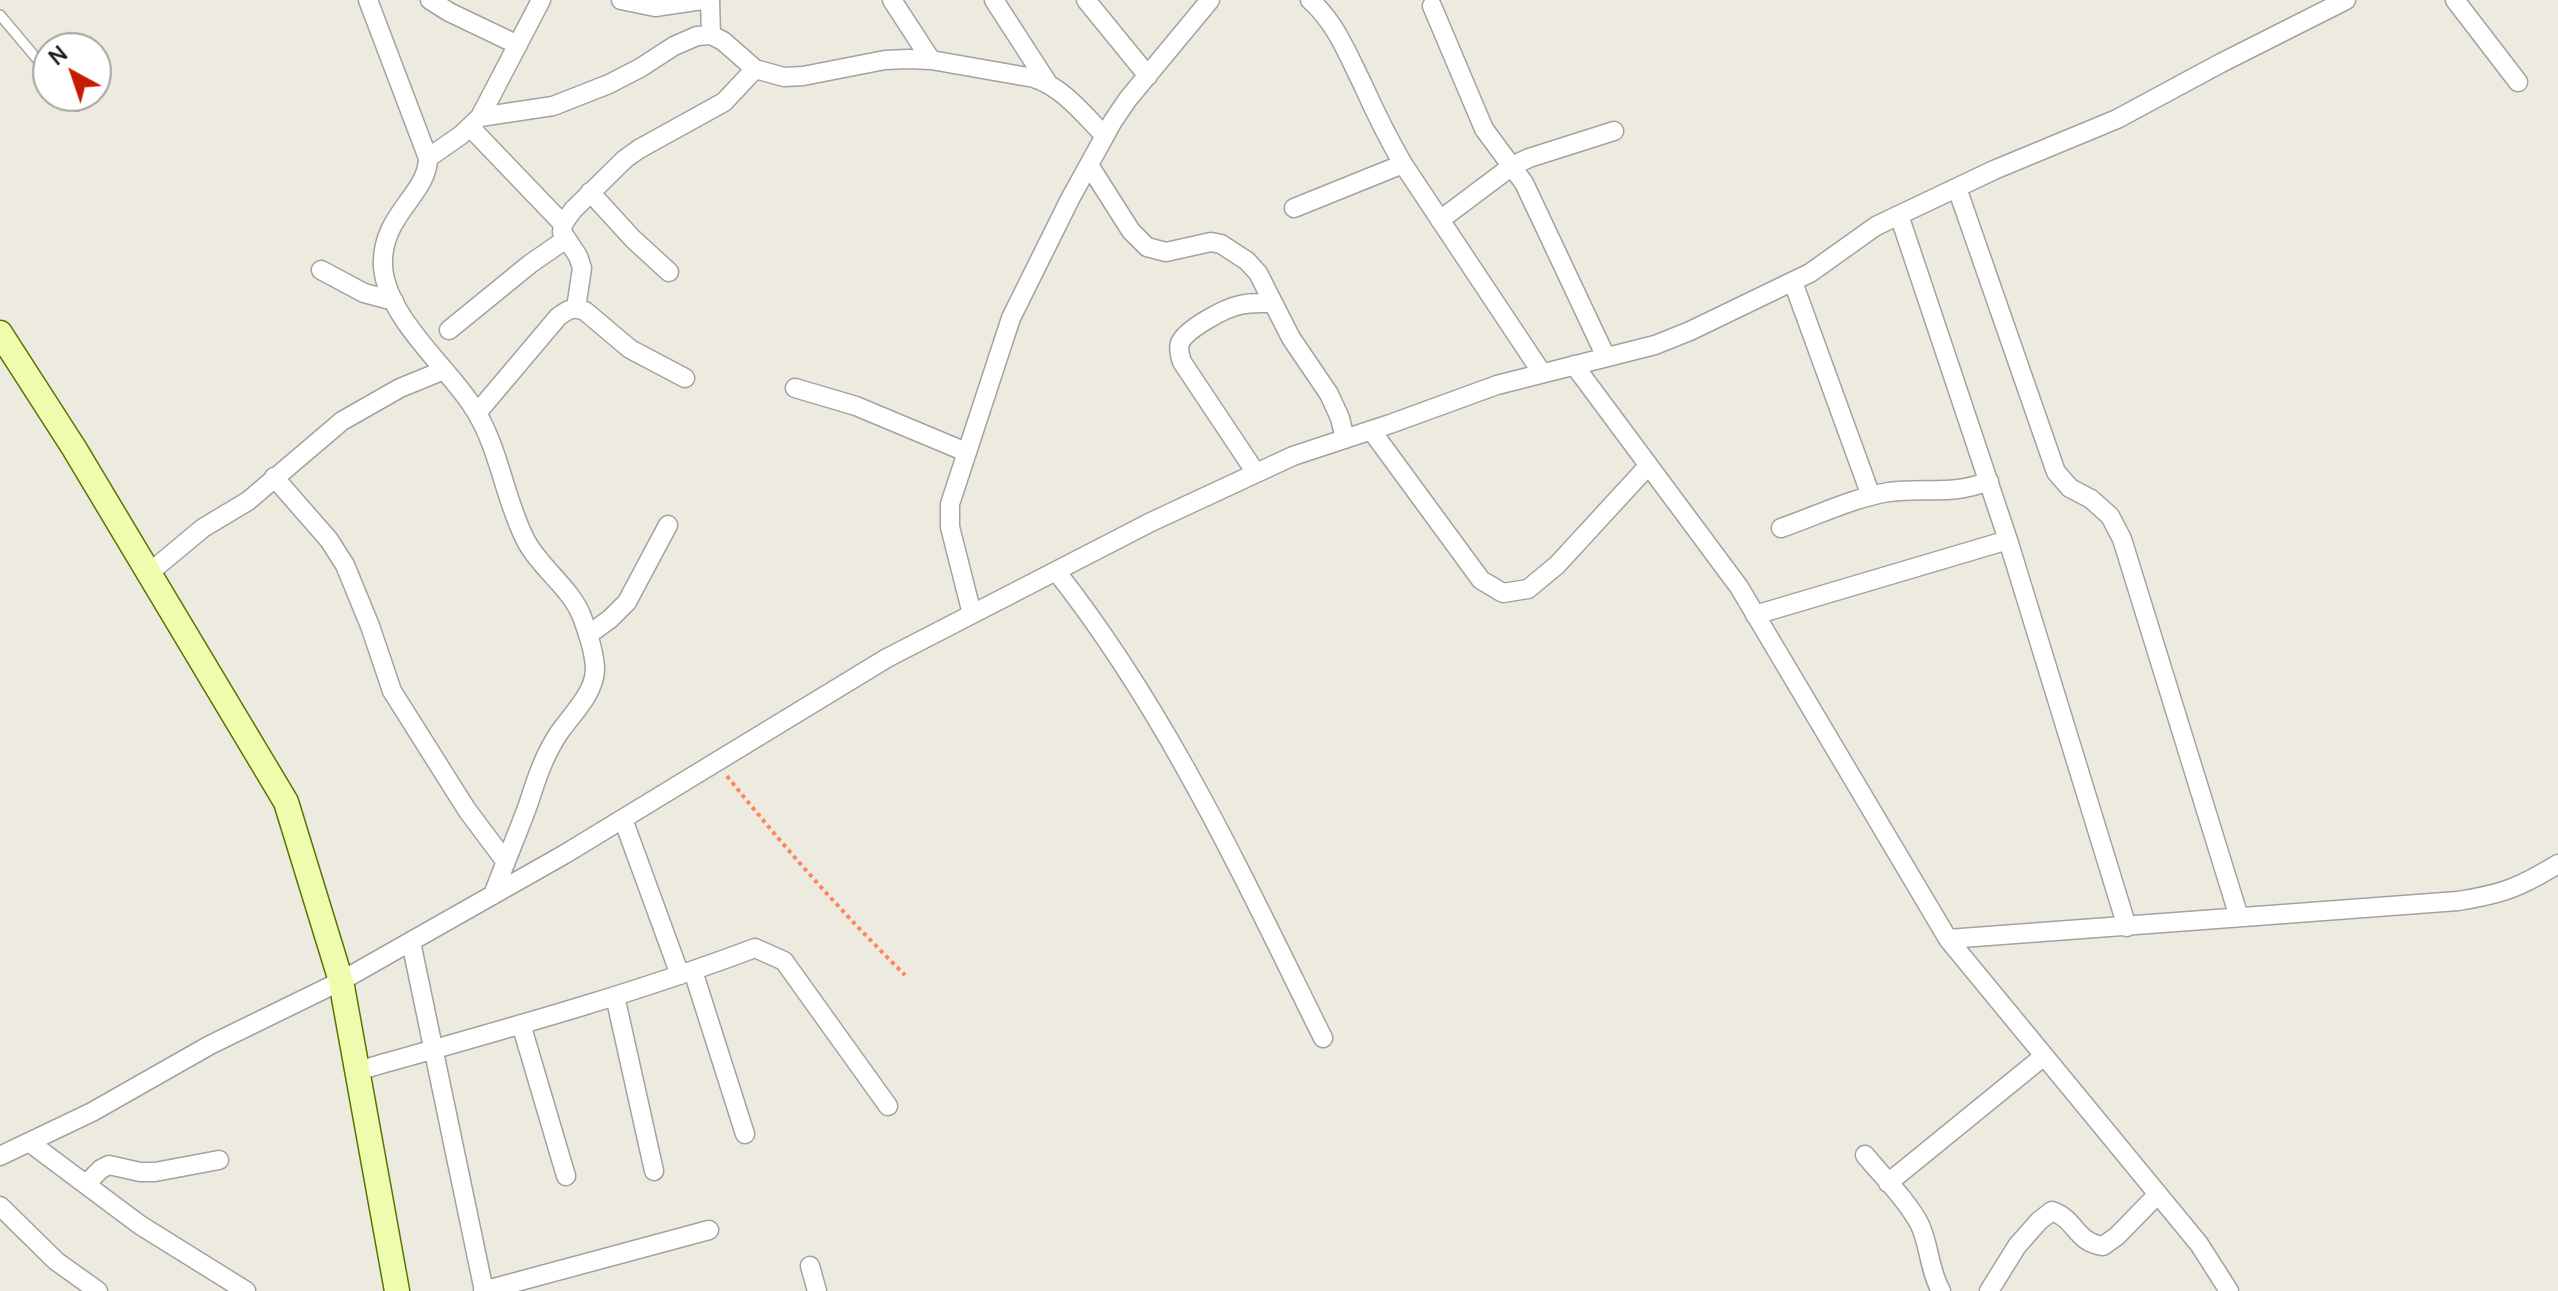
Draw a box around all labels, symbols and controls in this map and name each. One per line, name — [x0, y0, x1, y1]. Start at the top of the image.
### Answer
north arrow — [32, 32, 112, 112]
text: N — [42, 39, 74, 72]

